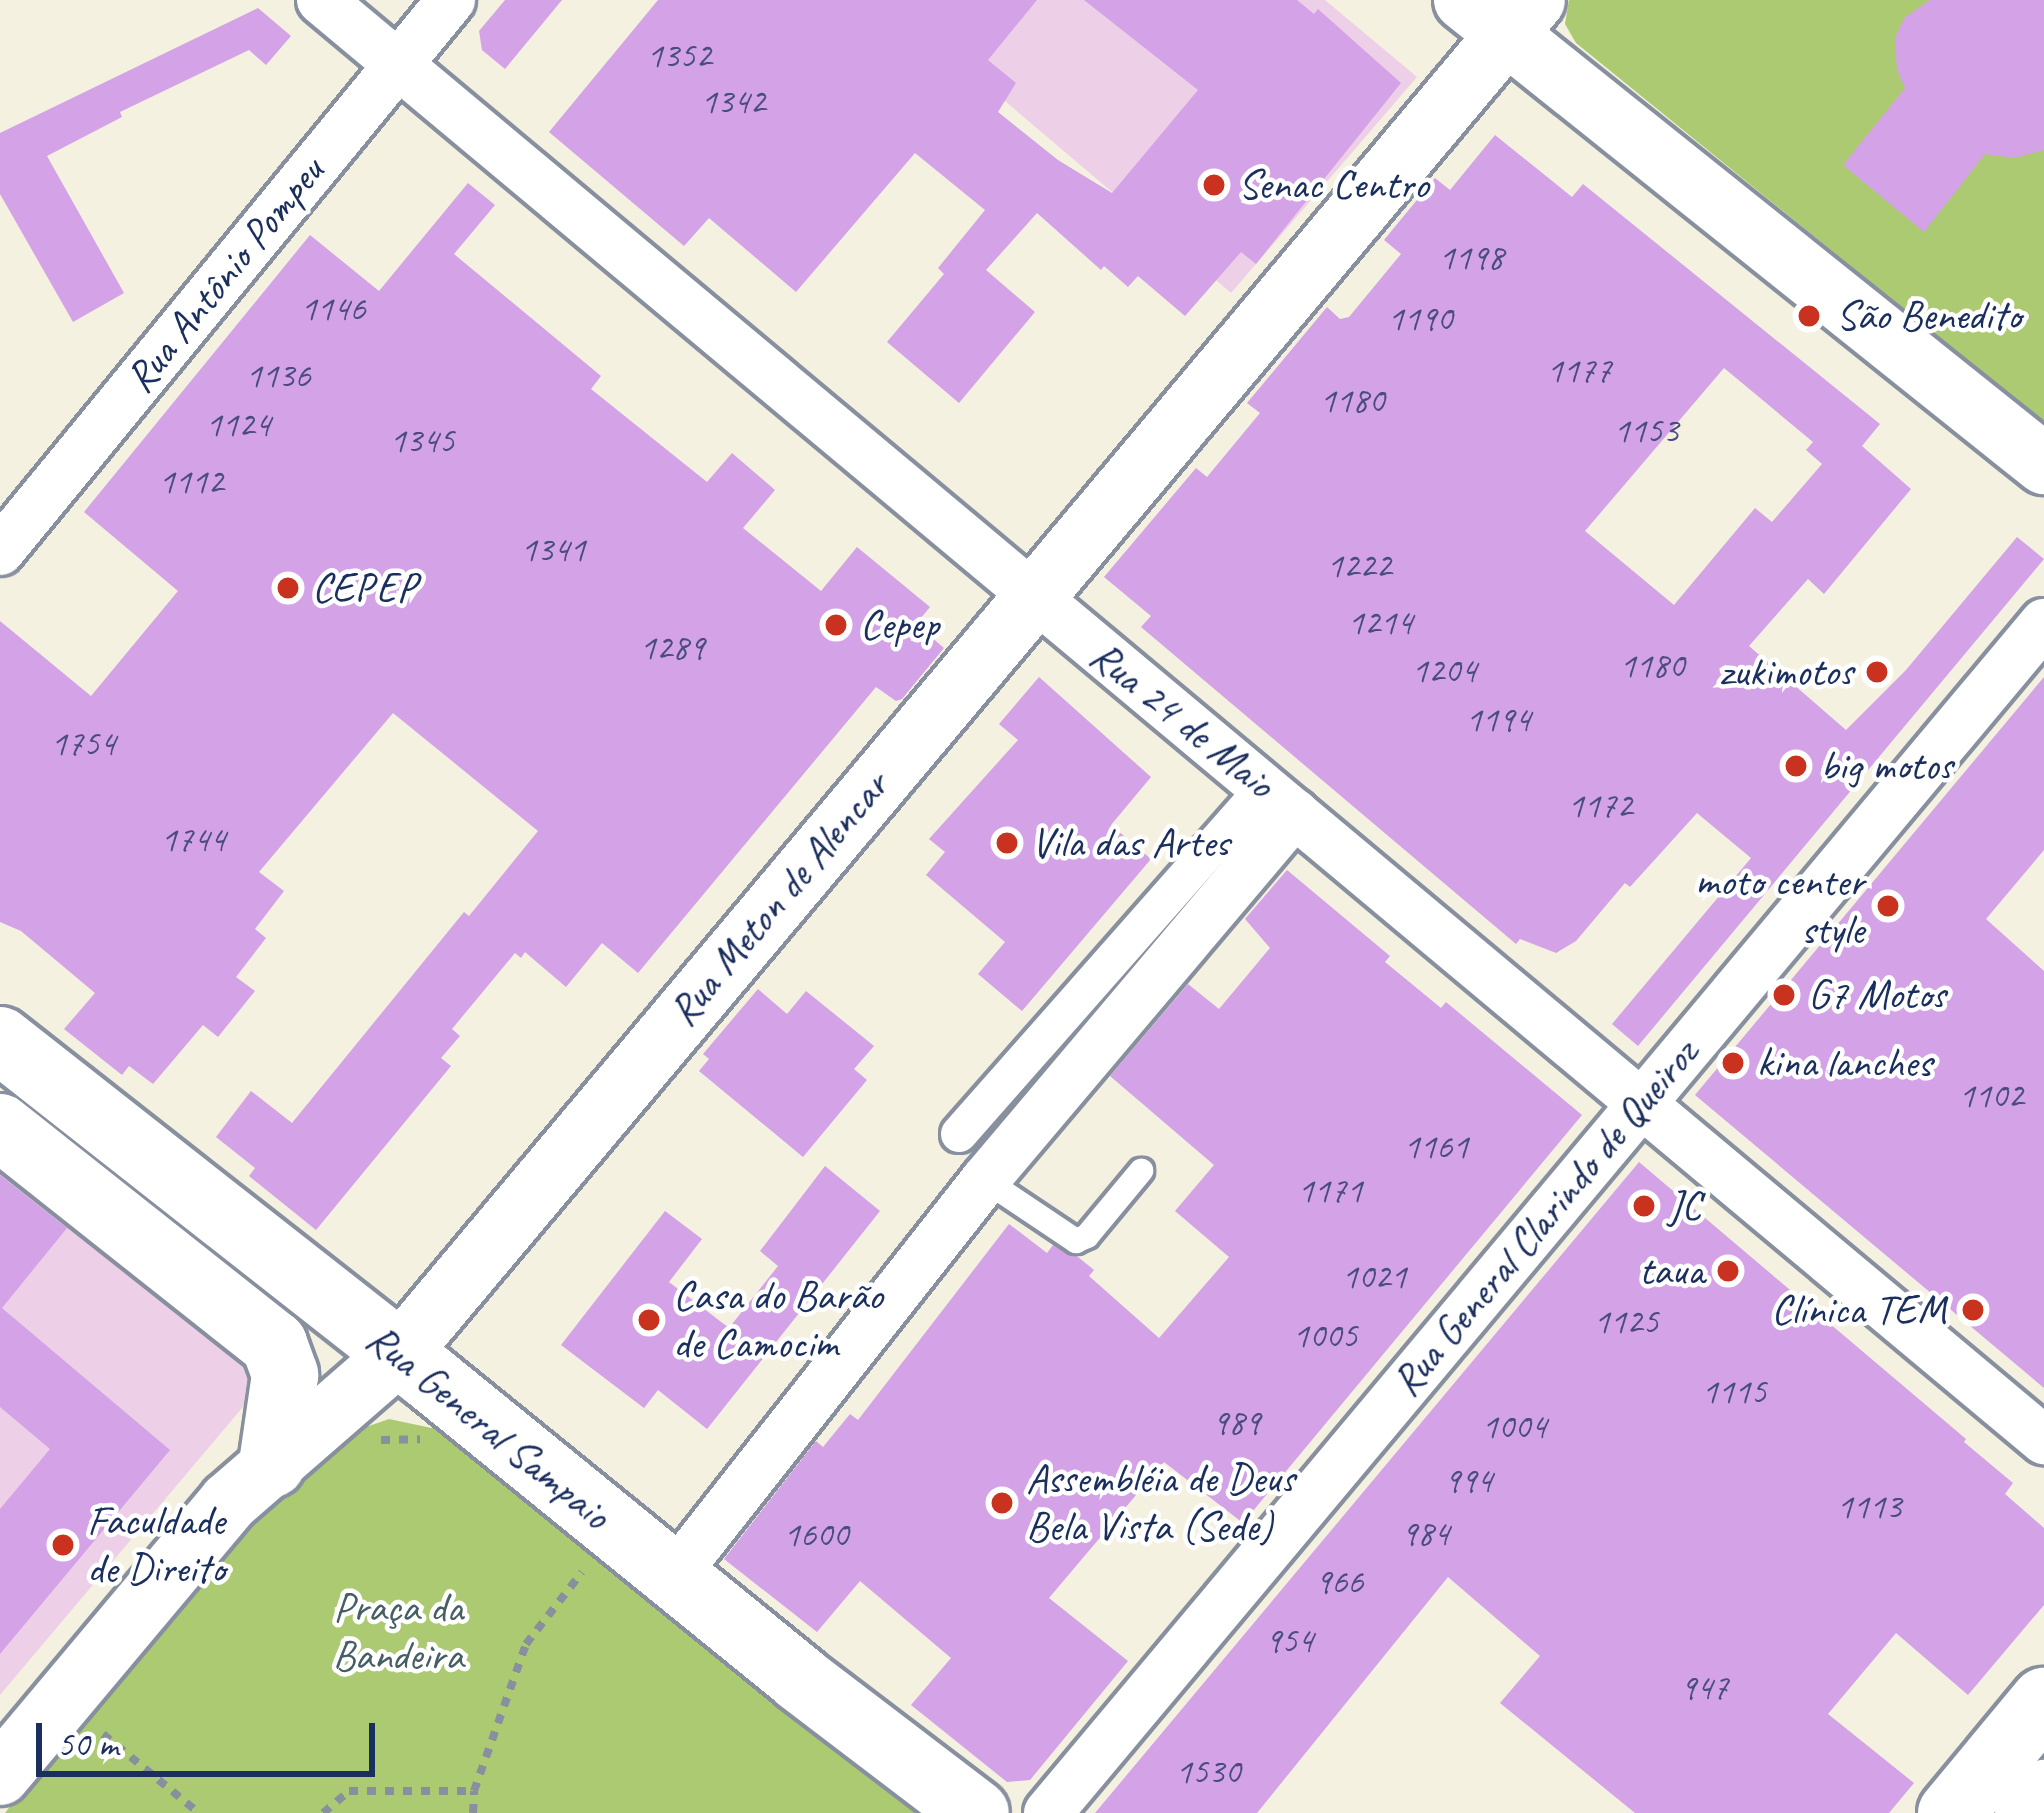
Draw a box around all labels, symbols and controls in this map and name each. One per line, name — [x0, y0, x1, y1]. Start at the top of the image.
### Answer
house number: 1352 — [647, 34, 711, 78]
house number: 1342 — [701, 80, 765, 124]
street label: Rua Antônio Pompeu — [116, 148, 334, 402]
place label: Senac Centro — [1238, 160, 1428, 210]
marker: Senac Centro — [1201, 172, 1227, 198]
house number: 1198 — [1439, 236, 1503, 280]
house number: 1146 — [301, 287, 365, 331]
place label: São Benedito — [1836, 291, 2021, 341]
house number: 1190 — [1388, 297, 1452, 341]
marker: São Benedito — [1793, 300, 1825, 332]
house number: 1177 — [1547, 349, 1611, 393]
house number: 1136 — [246, 354, 310, 398]
house number: 1180 — [1320, 379, 1384, 423]
house number: 1124 — [206, 403, 270, 447]
house number: 1153 — [1614, 409, 1678, 453]
house number: 1345 — [390, 419, 454, 463]
house number: 1112 — [159, 460, 223, 504]
house number: 1341 — [521, 528, 585, 572]
house number: 1222 — [1327, 544, 1391, 588]
place label: CEPEP — [312, 563, 416, 613]
marker: CEPEP — [275, 575, 301, 601]
place label: Cepep — [860, 600, 939, 650]
house number: 1214 — [1348, 601, 1412, 645]
marker: Cepep — [823, 612, 849, 638]
house number: 1289 — [640, 626, 704, 670]
street label: Rua 24 de Maio — [1079, 630, 1285, 810]
house number: 1180 — [1620, 644, 1684, 688]
place label: zukimotos — [1720, 647, 1853, 697]
house number: 1204 — [1412, 649, 1476, 693]
marker: zukimotos — [1864, 659, 1890, 685]
house number: 1194 — [1466, 698, 1530, 742]
house number: 1754 — [51, 722, 115, 766]
place label: big motos — [1820, 741, 1953, 791]
marker: big motos — [1783, 753, 1809, 779]
street label: Rua Meton de Alencar — [659, 762, 899, 1036]
house number: 1172 — [1568, 784, 1632, 828]
house number: 1744 — [161, 818, 225, 862]
place label: Vila das Artes — [1031, 818, 1231, 868]
marker: Vila das Artes — [994, 830, 1020, 856]
place label: moto center style — [1696, 857, 1864, 956]
marker: moto center style — [1875, 893, 1901, 919]
place label: G7 Motos — [1808, 970, 1946, 1020]
marker: G7 Motos — [1771, 982, 1797, 1008]
street label: Rua General Clarindo de Queiroz — [1381, 1029, 1709, 1407]
place label: kina lanches — [1757, 1038, 1934, 1088]
marker: kina lanches — [1720, 1050, 1746, 1076]
house number: 1102 — [1959, 1074, 2023, 1118]
house number: 1161 — [1404, 1125, 1468, 1169]
house number: 1171 — [1298, 1169, 1362, 1213]
place label: JC — [1668, 1181, 1701, 1231]
marker: JC — [1631, 1193, 1657, 1219]
place label: taua — [1639, 1246, 1704, 1296]
house number: 1021 — [1342, 1255, 1406, 1299]
marker: taua — [1715, 1258, 1741, 1284]
place label: Casa do Barão de Camocim — [673, 1271, 882, 1370]
place label: Clínica TEM — [1771, 1285, 1946, 1335]
marker: Clínica TEM — [1957, 1294, 1989, 1326]
house number: 1125 — [1594, 1300, 1658, 1344]
marker: Casa do Barão de Camocim — [636, 1307, 662, 1333]
street label: Rua General Sampaio — [357, 1314, 619, 1540]
house number: 1005 — [1293, 1314, 1357, 1358]
house number: 1115 — [1702, 1370, 1766, 1414]
house number: 989 — [1212, 1401, 1260, 1445]
house number: 1004 — [1482, 1405, 1546, 1449]
place label: Assembléia de Deus Bela Vista (Sede) — [1026, 1454, 1295, 1552]
house number: 994 — [1444, 1459, 1492, 1503]
house number: 1113 — [1837, 1485, 1901, 1529]
marker: Assembléia de Deus Bela Vista (Sede) — [989, 1490, 1015, 1516]
place label: Faculdade de Direito — [87, 1496, 225, 1594]
house number: 984 — [1401, 1512, 1449, 1556]
house number: 1600 — [784, 1513, 848, 1557]
marker: Faculdade de Direito — [50, 1532, 76, 1558]
house number: 966 — [1315, 1560, 1363, 1604]
park label: Praça da Bandeira — [332, 1583, 464, 1682]
house number: 954 — [1265, 1619, 1313, 1663]
house number: 947 — [1680, 1666, 1728, 1710]
scale bar — [42, 1699, 381, 1773]
text: 50 m — [57, 1721, 118, 1767]
house number: 1530 — [1176, 1750, 1240, 1794]

